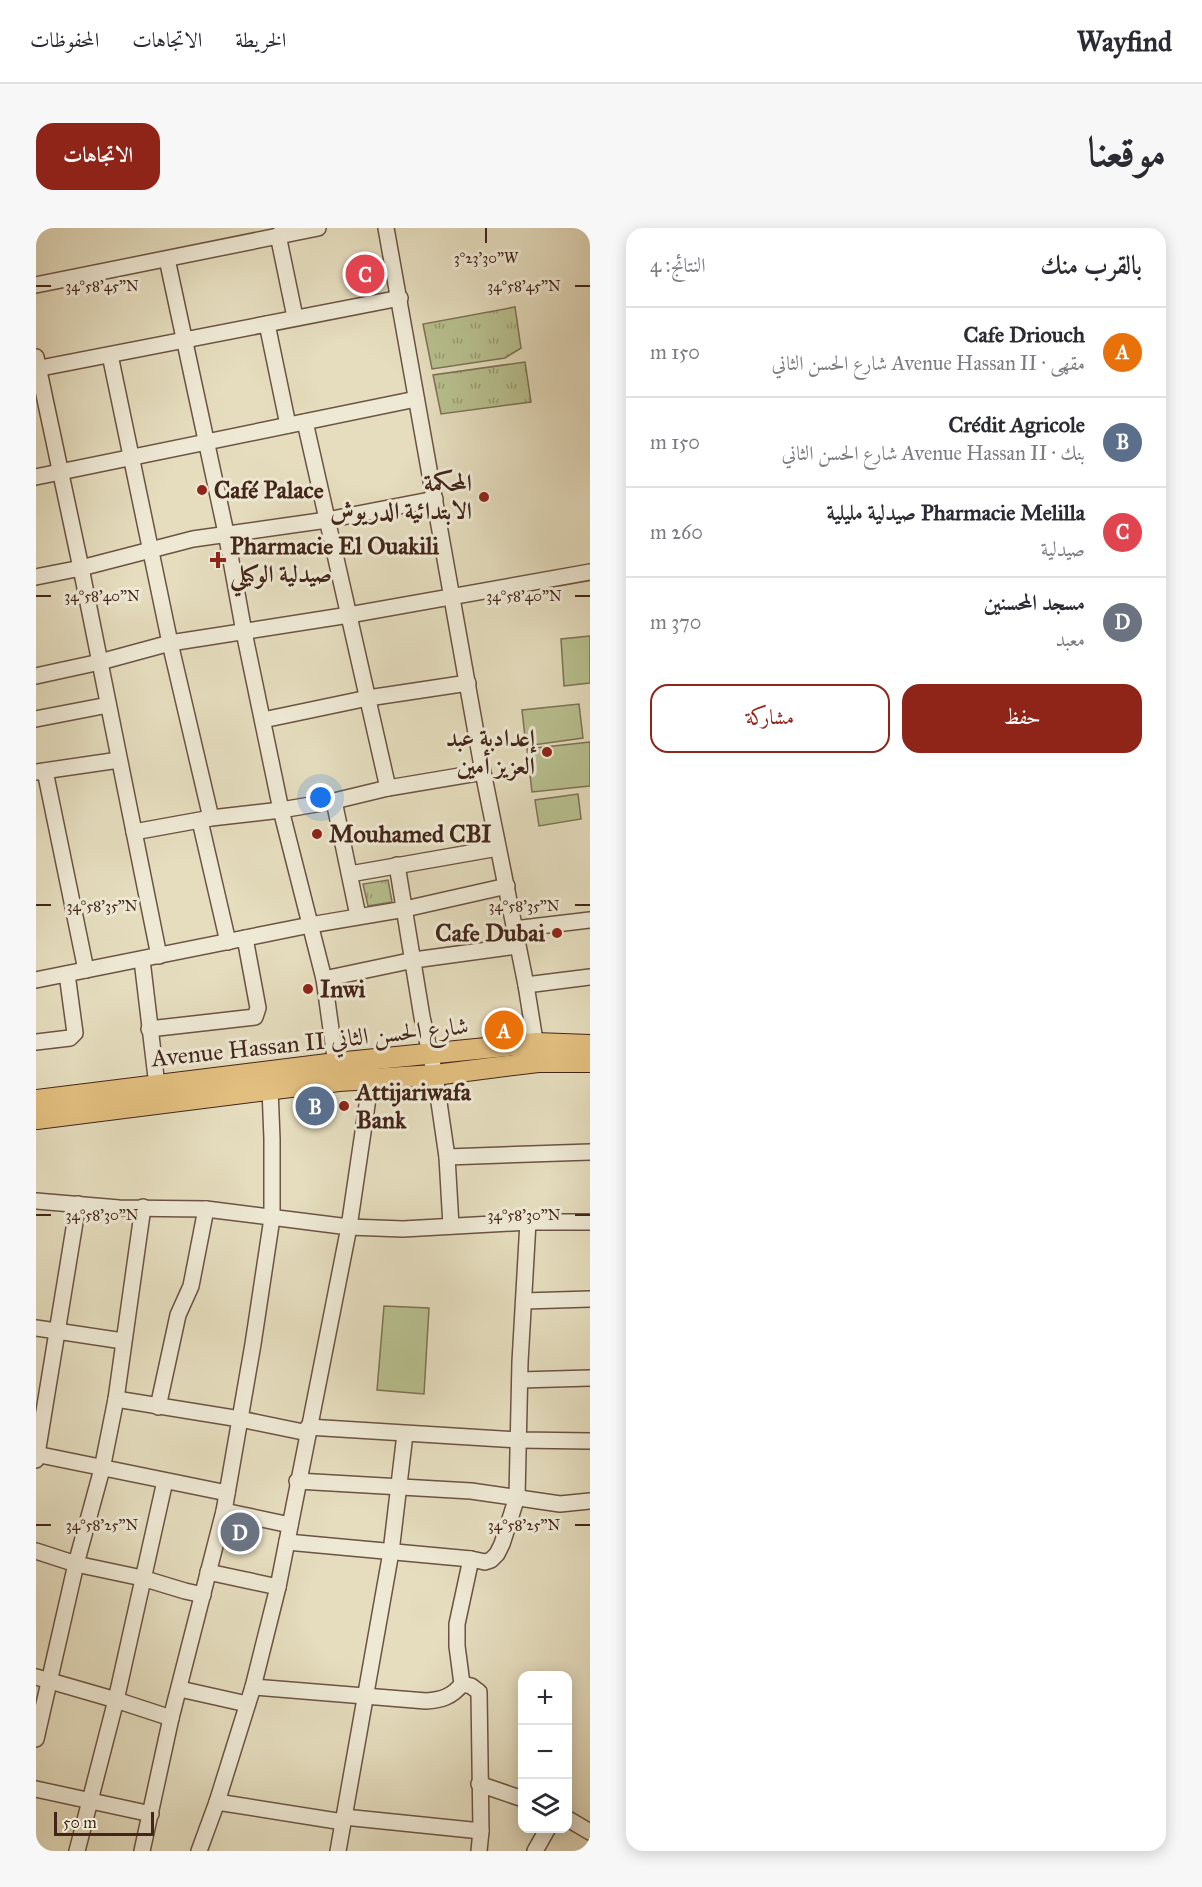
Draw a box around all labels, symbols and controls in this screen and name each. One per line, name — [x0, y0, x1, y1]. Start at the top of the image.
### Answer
text: Wayfind — [1077, 24, 1172, 59]
text: المحفوظات — [30, 27, 99, 53]
text: الاتجاهات — [132, 27, 202, 53]
text: الخريطة — [235, 27, 286, 53]
button: الاتجاهات — [36, 123, 160, 190]
text: موقعنا — [1088, 126, 1166, 178]
text: 3°23'30"W — [454, 249, 519, 267]
text: بالقرب منك — [1040, 249, 1142, 281]
pin: C — [346, 252, 384, 296]
text: النتائج: 4 — [650, 253, 706, 277]
text: 34°58'45"N — [65, 277, 139, 295]
text: 34°58'45"N — [487, 277, 561, 295]
text: Cafe Driouch — [964, 321, 1085, 348]
text: 150 m — [650, 340, 700, 364]
text: A — [1116, 340, 1129, 364]
text: مقهى · Avenue Hassan II شارع الحسن الثاني — [772, 351, 1085, 375]
text: Crédit Agricole — [948, 411, 1085, 438]
text: 150 m — [650, 430, 700, 454]
text: B — [1116, 430, 1129, 454]
text: بنك · Avenue Hassan II شارع الحسن الثاني — [782, 441, 1085, 465]
place label: المحكمة الابتدائية الدريوش — [330, 468, 472, 526]
place label: Café Palace — [214, 475, 324, 505]
marker: Café Palace — [195, 483, 209, 497]
marker: المحكمة الابتدائية الدريوش — [477, 490, 491, 504]
text: Pharmacie Melilla صيدلية مليلية — [826, 499, 1085, 526]
text: 260 m — [650, 520, 703, 544]
text: C — [1116, 520, 1129, 544]
place label: Pharmacie El Ouakili صيدلية الوكيلي — [229, 531, 440, 597]
text: صيدلية — [1041, 537, 1085, 561]
marker: Pharmacie El Ouakili صيدلية الوكيلي — [211, 553, 225, 567]
text: 34°58'40"N — [64, 587, 140, 605]
text: 34°58'40"N — [486, 587, 562, 605]
text: مسجد المحسنين — [984, 589, 1085, 616]
text: 370 m — [650, 610, 701, 634]
text: D — [1115, 610, 1130, 634]
text: معبد — [1056, 627, 1085, 651]
button: مشاركة — [650, 684, 890, 753]
button: حفظ — [902, 684, 1142, 753]
place label: إعدادية عبد العزيز أمين — [446, 723, 537, 781]
marker: إعدادية عبد العزيز أمين — [540, 745, 554, 759]
your location — [306, 783, 335, 812]
place label: Mouhamed CBI — [329, 819, 492, 849]
marker: Mouhamed CBI — [310, 827, 324, 841]
text: 34°58'35"N — [66, 897, 138, 915]
text: 34°58'35"N — [488, 897, 560, 915]
place label: Cafe Dubai — [435, 918, 545, 948]
marker: Cafe Dubai — [550, 926, 564, 940]
place label: Inwi — [320, 974, 366, 1004]
marker: Inwi — [301, 982, 315, 996]
pin: A — [484, 1008, 524, 1052]
street label: Avenue Hassan II شارع الحسن الثاني — [149, 1010, 471, 1079]
place label: Attijariwafa Bank — [354, 1077, 472, 1135]
pin: B — [296, 1084, 334, 1128]
marker: Attijariwafa Bank — [337, 1099, 351, 1113]
text: 34°58'30"N — [66, 1206, 139, 1224]
text: 34°58'30"N — [488, 1206, 561, 1224]
pin: D — [220, 1510, 260, 1554]
text: 34°58'25"N — [66, 1516, 138, 1534]
text: 34°58'25"N — [488, 1516, 560, 1534]
map controls — [518, 1671, 572, 1833]
button: + — [518, 1671, 572, 1725]
button: − — [518, 1725, 572, 1779]
button: layers — [518, 1779, 572, 1833]
scale bar — [54, 1809, 154, 1836]
text: 50 m — [63, 1813, 97, 1832]

